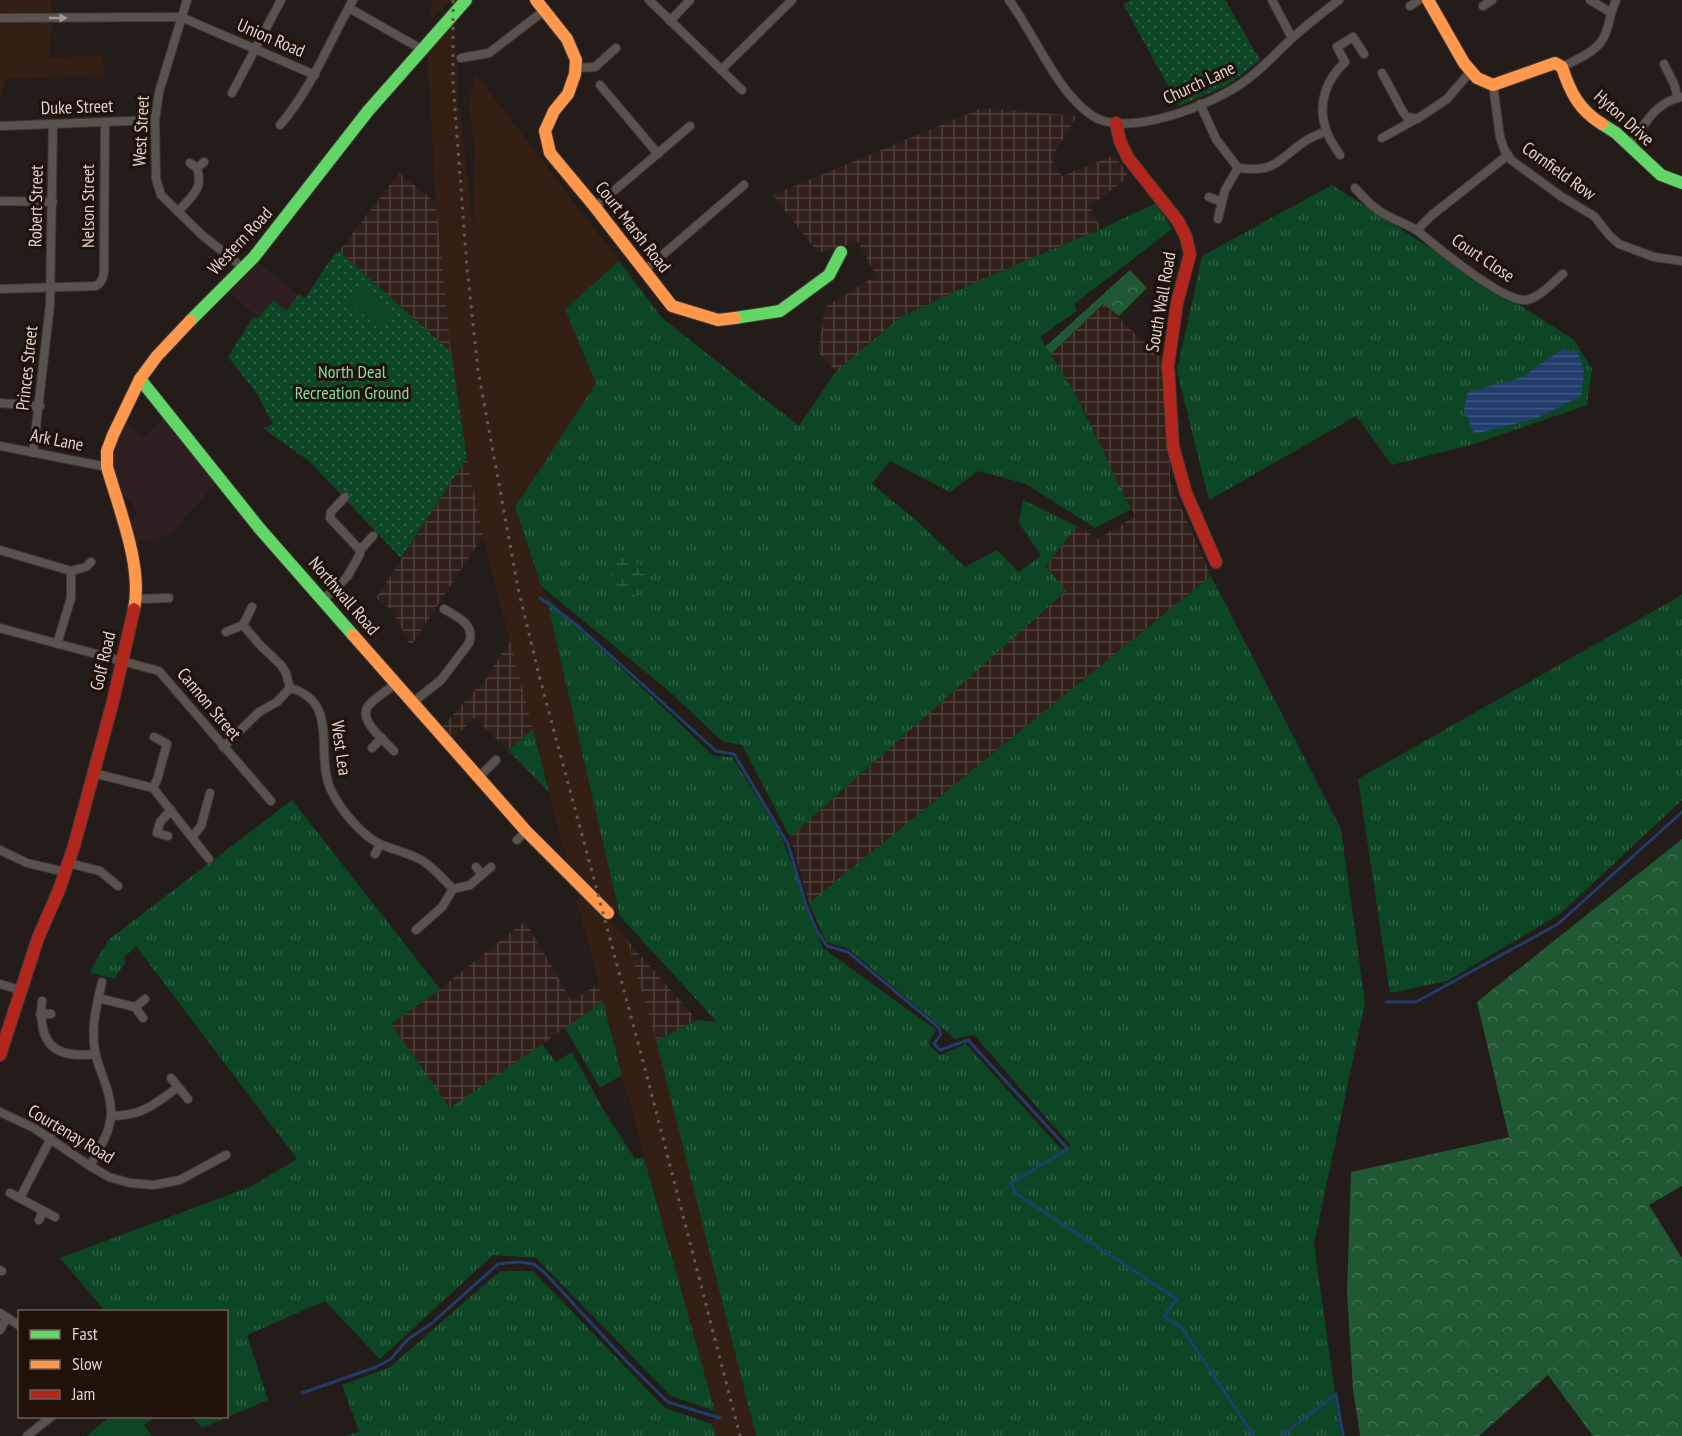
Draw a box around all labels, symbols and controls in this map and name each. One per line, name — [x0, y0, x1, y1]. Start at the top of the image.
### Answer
one-way arrow — [49, 13, 68, 23]
street label: Union Road — [234, 13, 309, 62]
street label: Church Lane — [1159, 56, 1238, 109]
street label: Hyton Drive — [1589, 85, 1659, 151]
street label: Duke Street — [40, 94, 114, 119]
street label: West Street — [127, 95, 154, 167]
street label: Cornfield Row — [1518, 136, 1601, 205]
street label: Nelson Street — [76, 164, 99, 248]
street label: Robert Street — [23, 165, 48, 247]
street label: Court Marsh Road — [591, 176, 676, 277]
street label: Western Road — [202, 202, 277, 279]
street label: Court Close — [1447, 228, 1519, 287]
street label: South Wall Road — [1140, 250, 1181, 354]
street label: Princes Street — [11, 324, 42, 411]
park label: North Deal Recreation Ground — [295, 360, 409, 404]
street label: Ark Lane — [29, 423, 86, 456]
street label: Northwall Road — [304, 552, 385, 640]
street label: Golf Road — [85, 629, 120, 693]
street label: Cannon Street — [172, 663, 246, 745]
street label: West Lea — [326, 719, 357, 777]
street label: Courtenay Road — [24, 1099, 119, 1168]
legend — [18, 1310, 228, 1418]
text: Fast — [72, 1322, 98, 1345]
text: Slow — [72, 1352, 103, 1375]
text: Jam — [71, 1382, 95, 1405]

